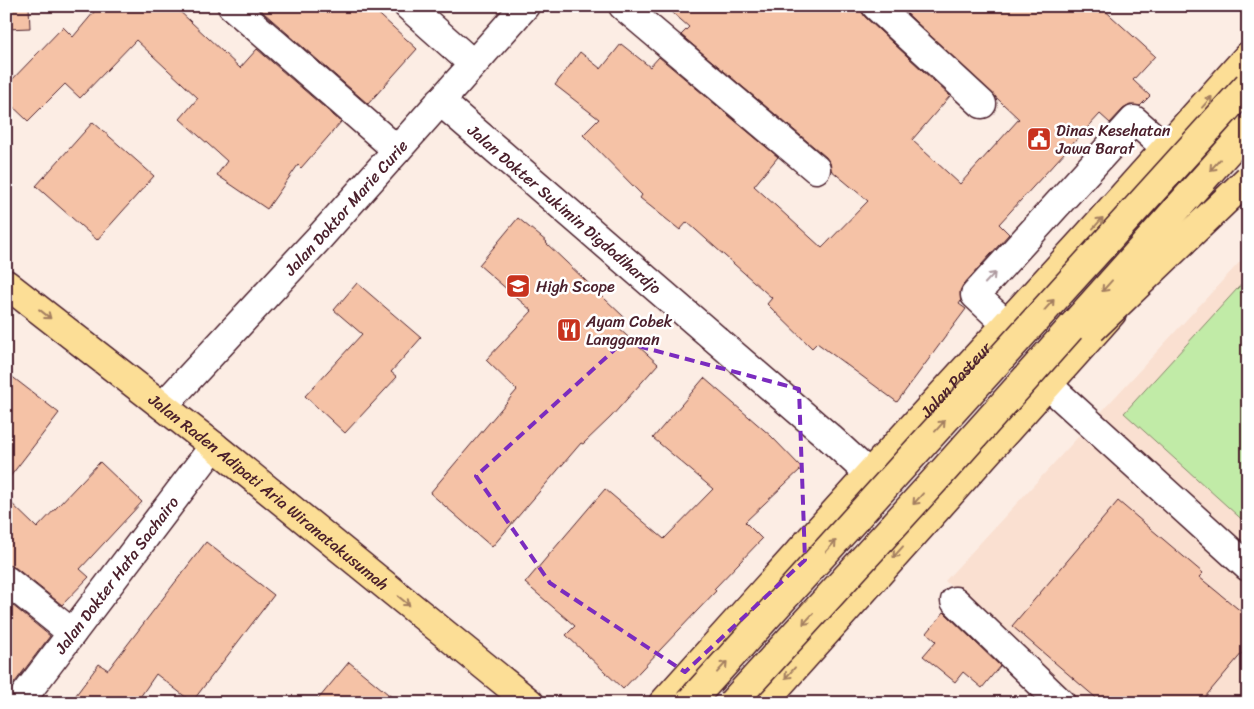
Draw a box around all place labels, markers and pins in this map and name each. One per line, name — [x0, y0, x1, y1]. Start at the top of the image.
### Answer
place label: Dinas Kesehatan Jawa Barat — [1055, 116, 1171, 163]
public building icon: Dinas Kesehatan Jawa Barat — [1026, 126, 1052, 152]
place label: High Scope — [536, 272, 615, 301]
school or university icon: High Scope — [505, 273, 531, 299]
place label: Ayam Cobek Langganan — [585, 307, 673, 354]
restaurant icon: Ayam Cobek Langganan — [556, 317, 582, 343]

